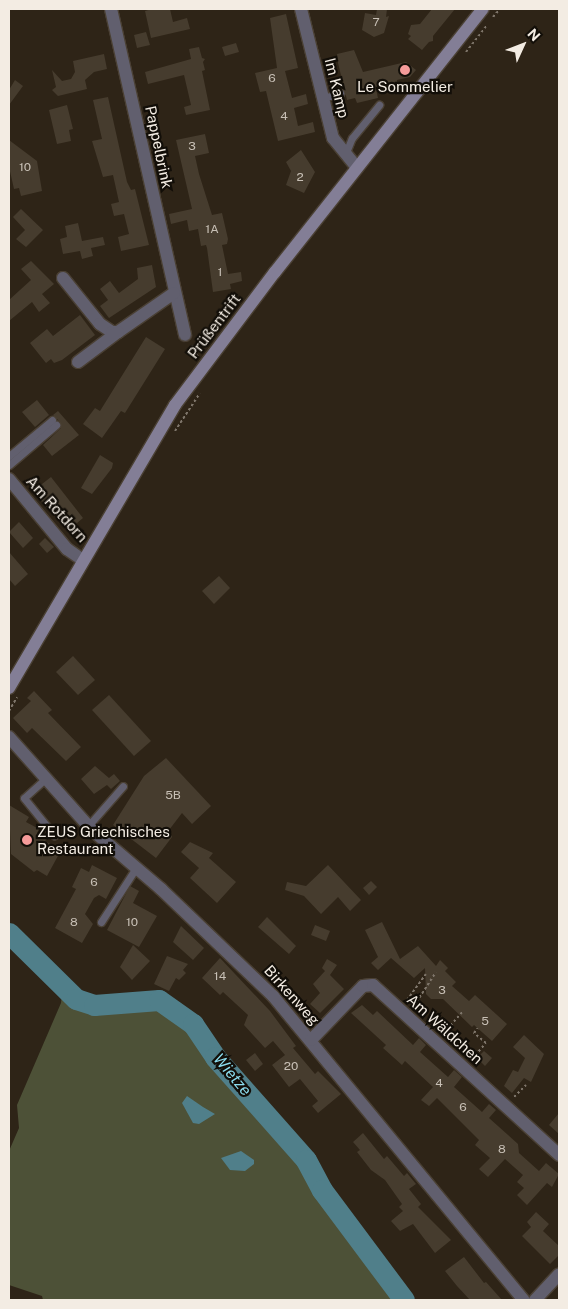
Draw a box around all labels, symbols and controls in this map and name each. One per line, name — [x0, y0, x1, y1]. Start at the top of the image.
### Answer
house number: 7 — [372, 16, 380, 30]
north arrow — [498, 20, 548, 70]
text: N — [524, 25, 544, 44]
street label: Im Kamp — [321, 56, 353, 120]
marker: Le Sommelier — [399, 64, 411, 76]
house number: 6 — [268, 72, 276, 86]
place label: Le Sommelier — [357, 78, 453, 96]
street label: Pappelbrink — [141, 104, 177, 190]
house number: 4 — [280, 110, 288, 124]
house number: 3 — [188, 140, 196, 154]
house number: 10 — [19, 161, 31, 175]
house number: 2 — [296, 171, 304, 185]
house number: 1A — [205, 223, 219, 237]
house number: 1 — [218, 266, 222, 280]
street label: Prüßentrift — [184, 290, 244, 362]
street label: Am Rotdorn — [23, 472, 91, 546]
house number: 5B — [165, 789, 181, 803]
place label: ZEUS Griechisches Restaurant — [37, 822, 170, 857]
marker: ZEUS Griechisches Restaurant — [21, 834, 33, 846]
house number: 6 — [90, 876, 98, 890]
house number: 8 — [70, 916, 78, 930]
house number: 10 — [126, 916, 138, 930]
street label: Birkenweg — [261, 961, 323, 1029]
house number: 14 — [214, 970, 226, 984]
house number: 3 — [438, 984, 446, 998]
street label: Am Wäldchen — [403, 990, 487, 1068]
house number: 5 — [481, 1015, 489, 1029]
water label: Wietze — [209, 1050, 255, 1100]
house number: 20 — [284, 1060, 298, 1074]
house number: 4 — [435, 1077, 443, 1091]
house number: 6 — [459, 1101, 467, 1115]
house number: 8 — [498, 1143, 506, 1157]

